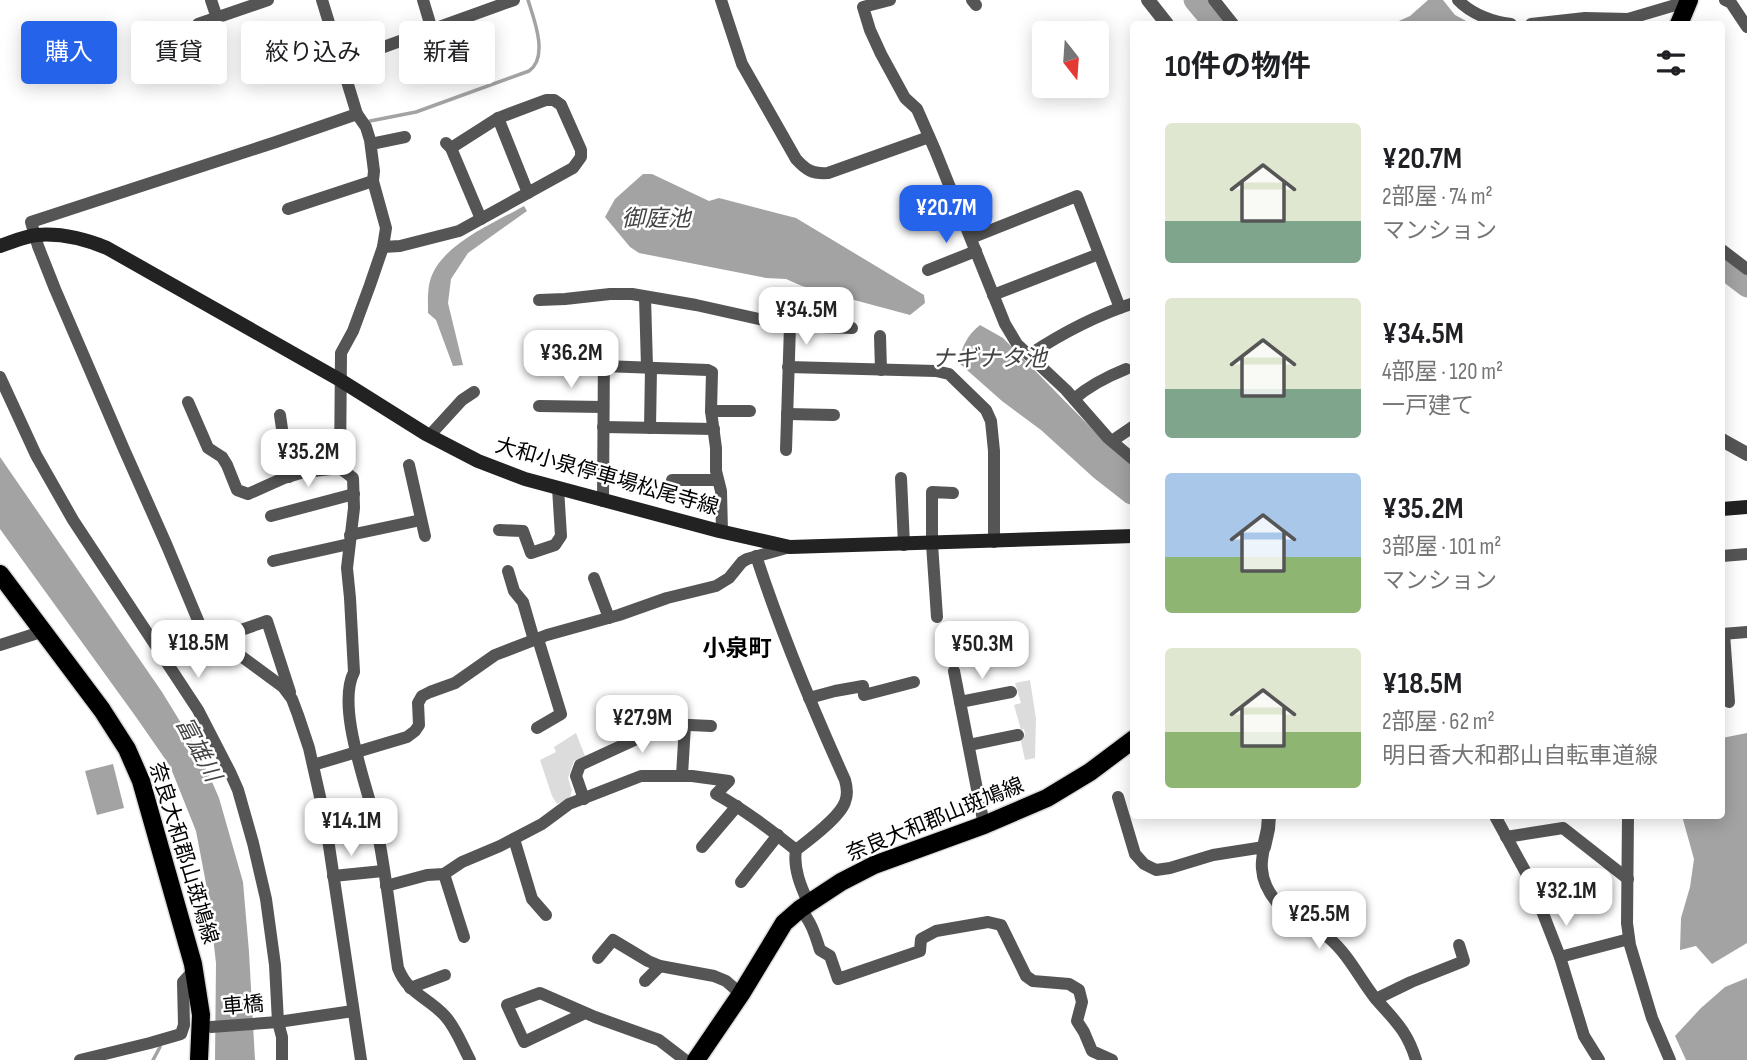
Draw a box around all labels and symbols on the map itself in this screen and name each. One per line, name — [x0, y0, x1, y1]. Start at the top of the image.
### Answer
north arrow — [1032, 21, 1110, 98]
pin: ¥20.7M — [889, 186, 1003, 245]
water label: 御庭池 — [622, 205, 693, 233]
pin: ¥34.5M — [749, 288, 863, 347]
pin: ¥36.2M — [514, 330, 628, 390]
water label: ナギナタ池 — [932, 345, 1049, 373]
pin: ¥35.2M — [251, 430, 365, 489]
street label: 大和小泉停車場松尾寺線 — [492, 433, 721, 520]
pin: ¥18.5M — [141, 620, 255, 680]
pin: ¥50.3M — [925, 622, 1039, 681]
district label: 小泉町 — [703, 635, 772, 663]
pin: ¥27.9M — [585, 696, 699, 755]
water label: 富雄川 — [170, 712, 228, 789]
street label: 奈良大和郡山斑鳩線 — [144, 759, 223, 947]
street label: 奈良大和郡山斑鳩線 — [843, 772, 1027, 866]
pin: ¥14.1M — [294, 798, 408, 858]
pin: ¥32.1M — [1509, 869, 1623, 928]
pin: ¥25.5M — [1262, 892, 1376, 951]
street label: 車橋 — [221, 991, 265, 1020]

